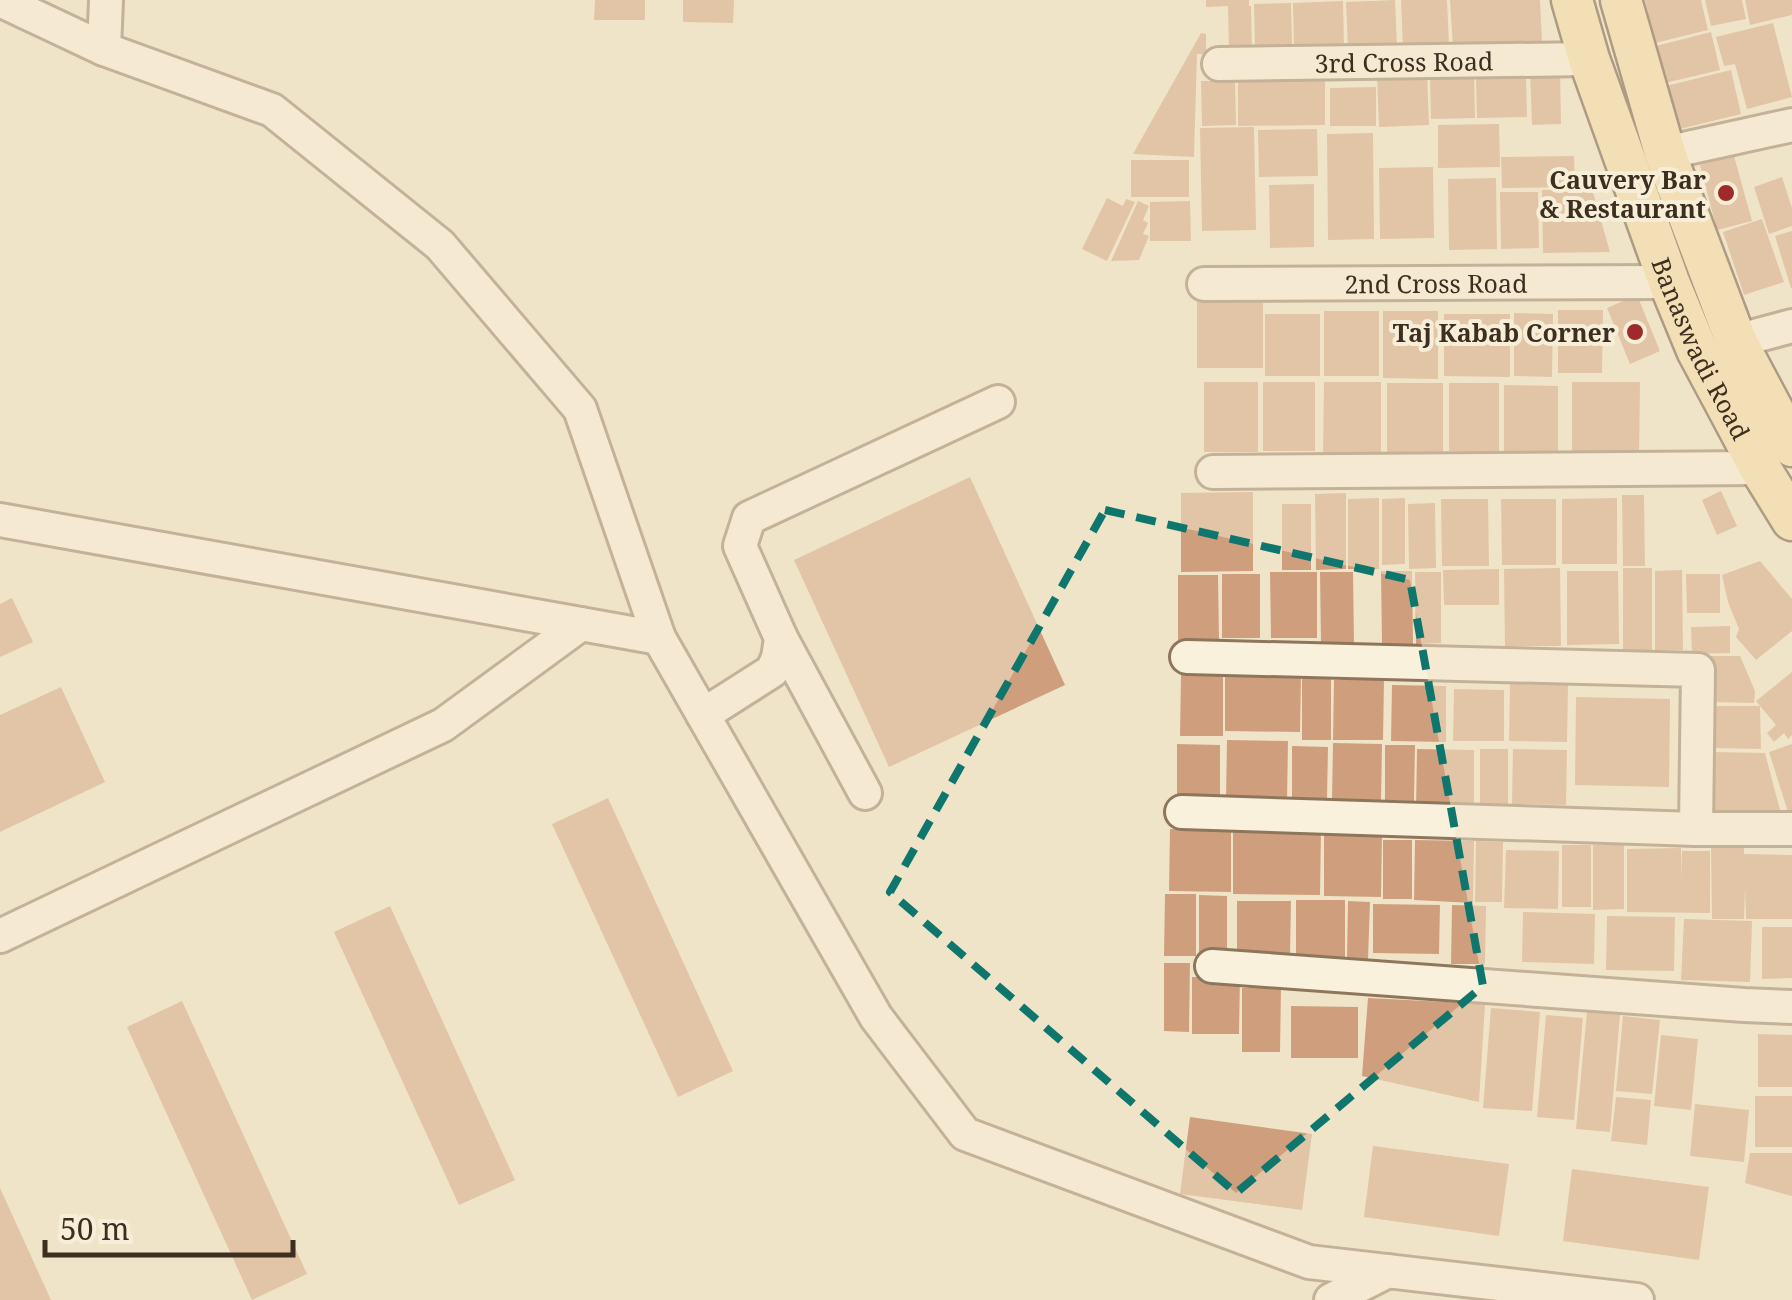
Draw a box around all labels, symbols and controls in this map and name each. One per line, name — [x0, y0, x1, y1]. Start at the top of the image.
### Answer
street label: 3rd Cross Road — [1314, 43, 1493, 80]
place label: Cauvery Bar & Restaurant — [1539, 162, 1706, 225]
marker: Cauvery Bar & Restaurant — [1715, 182, 1737, 204]
street label: Banaswadi Road — [1644, 253, 1759, 445]
street label: 2nd Cross Road — [1344, 266, 1528, 300]
place label: Taj Kabab Corner — [1393, 315, 1615, 349]
marker: Taj Kabab Corner — [1624, 321, 1646, 343]
scale bar — [45, 1195, 292, 1257]
text: 50 m — [60, 1208, 130, 1249]

